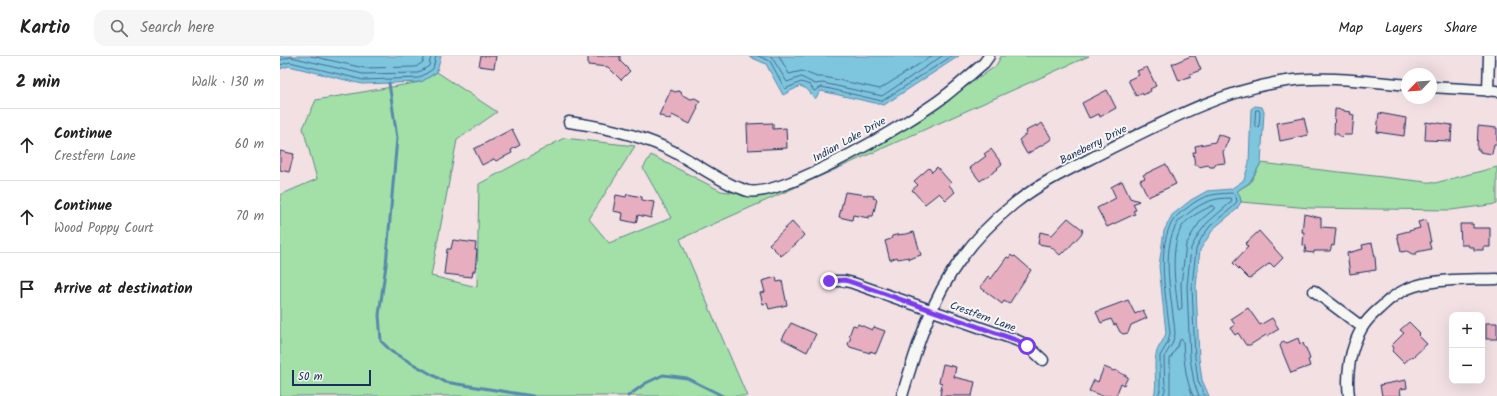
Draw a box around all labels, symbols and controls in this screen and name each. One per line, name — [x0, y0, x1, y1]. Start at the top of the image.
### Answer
search box — [94, 10, 374, 46]
text: Kartio — [20, 13, 70, 43]
text: Search here — [140, 16, 214, 40]
icon: search — [108, 17, 130, 39]
text: Map — [1339, 17, 1363, 39]
text: Layers — [1385, 17, 1423, 39]
text: Share — [1445, 17, 1477, 39]
north arrow — [1401, 68, 1437, 104]
text: 2 min — [16, 69, 60, 96]
text: Walk · 130 m — [191, 72, 264, 93]
street label: Indian Lake Drive — [810, 112, 890, 167]
street label: Baneberry Drive — [1057, 120, 1130, 170]
text: Continue — [54, 122, 112, 146]
icon: ahead — [16, 134, 38, 156]
text: 60 m — [235, 134, 264, 155]
text: Crestfern Lane — [54, 146, 136, 167]
text: Continue — [54, 194, 112, 218]
icon: ahead — [16, 206, 38, 228]
text: 70 m — [236, 206, 264, 227]
text: Wood Poppy Court — [54, 218, 154, 239]
route end — [820, 272, 838, 290]
text: Arrive at destination — [54, 277, 193, 301]
icon: arrive — [16, 278, 38, 300]
street label: Crestfern Lane — [947, 297, 1018, 337]
map controls — [1449, 312, 1485, 384]
button: + — [1449, 312, 1485, 348]
route start — [1018, 337, 1036, 355]
button: − — [1449, 348, 1485, 384]
scale bar — [292, 368, 371, 387]
text: 50 m — [298, 368, 323, 386]

